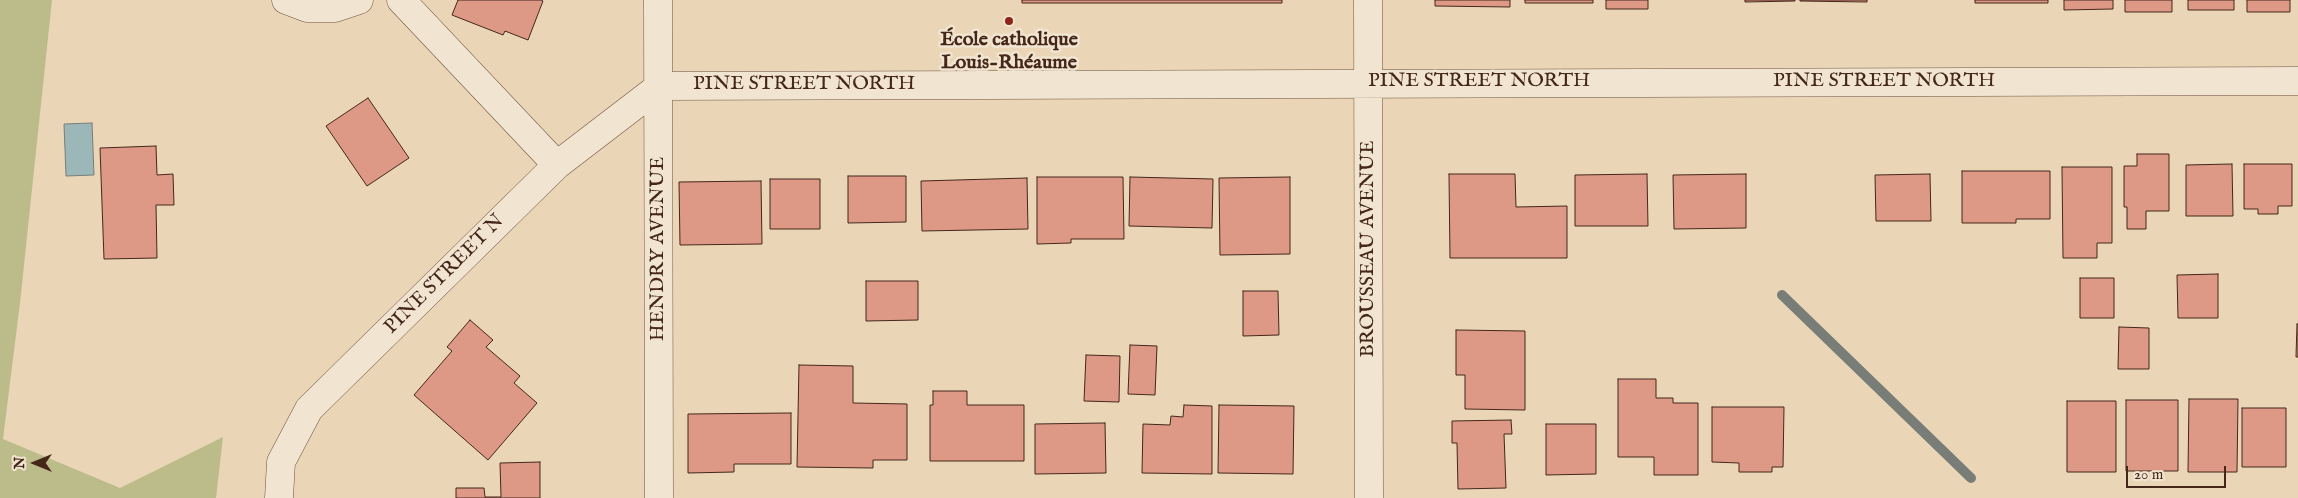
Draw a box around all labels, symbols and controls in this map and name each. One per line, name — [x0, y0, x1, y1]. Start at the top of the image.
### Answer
marker: École catholique Louis-Rhéaume — [1003, 15, 1015, 27]
place label: École catholique Louis-Rhéaume — [940, 29, 1078, 76]
street label: PINE STREET NORTH — [1368, 70, 1590, 94]
street label: PINE STREET NORTH — [1773, 70, 1995, 94]
street label: PINE STREET NORTH — [693, 73, 915, 97]
street label: BROUSSEAU AVENUE — [1357, 140, 1381, 358]
street label: HENDRY AVENUE — [647, 157, 671, 341]
street label: PINE STREET N — [380, 210, 510, 340]
north arrow — [10, 438, 60, 488]
scale bar — [2128, 456, 2228, 488]
text: N — [11, 457, 29, 469]
text: 20 m — [2134, 465, 2163, 484]

